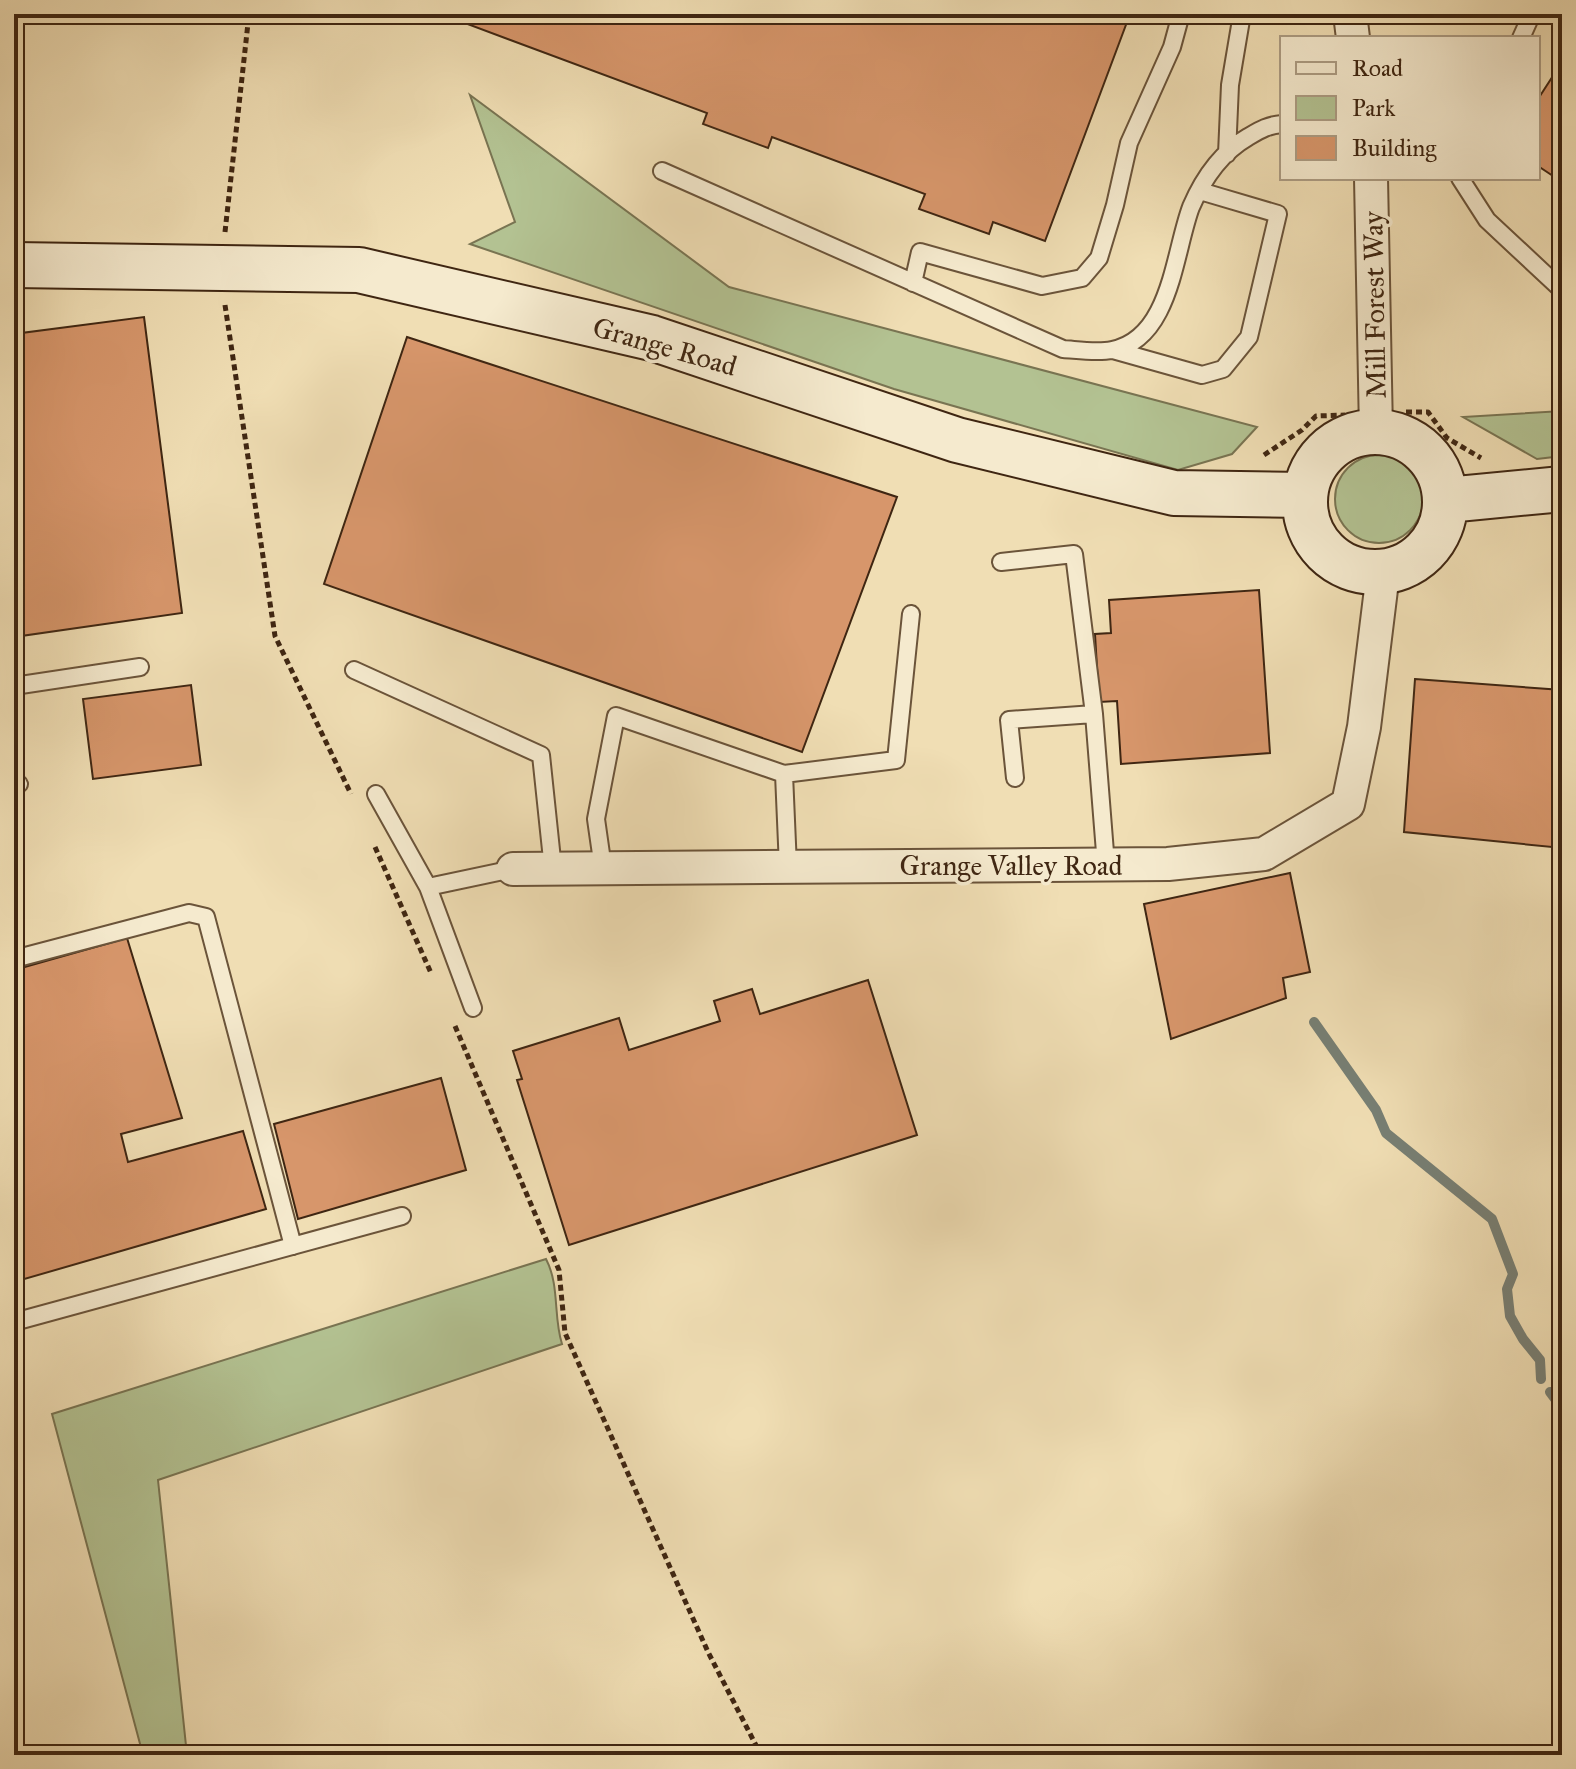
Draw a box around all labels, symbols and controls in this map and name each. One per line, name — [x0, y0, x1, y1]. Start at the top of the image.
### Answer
legend — [1280, 36, 1540, 180]
text: Road — [1352, 53, 1403, 83]
text: Park — [1352, 93, 1396, 123]
text: Building — [1352, 133, 1437, 163]
street label: Mill Forest Way — [1355, 210, 1394, 399]
street label: Grange Road — [589, 309, 741, 384]
street label: Grange Valley Road — [899, 848, 1123, 883]

